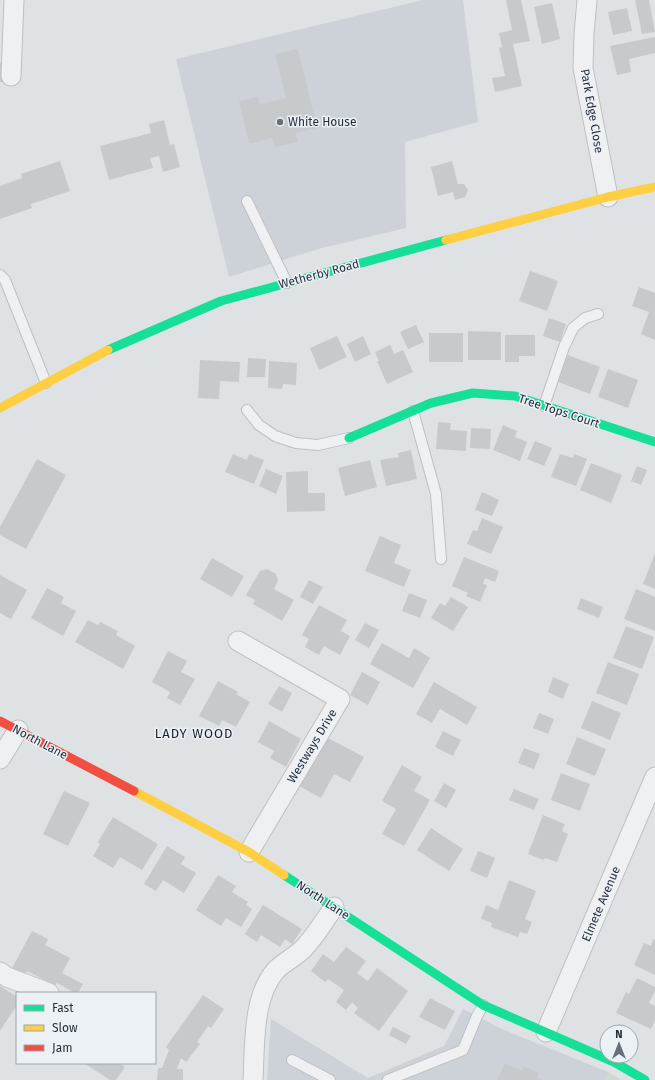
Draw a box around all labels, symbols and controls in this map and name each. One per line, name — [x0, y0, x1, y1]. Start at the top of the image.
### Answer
street label: Park Edge Close — [578, 68, 606, 154]
place label: White House — [288, 115, 357, 129]
marker: White House — [275, 117, 285, 127]
street label: Wetherby Road — [277, 257, 361, 291]
street label: Tree Tops Court — [517, 391, 602, 431]
street label: Westways Drive — [284, 706, 340, 786]
street label: North Lane — [10, 722, 70, 762]
district label: LADY WOOD — [155, 726, 233, 741]
street label: Elmete Avenue — [579, 864, 623, 944]
street label: North Lane — [294, 878, 352, 922]
legend — [16, 992, 156, 1064]
text: Fast — [52, 1001, 74, 1015]
text: Slow — [52, 1021, 78, 1035]
north arrow — [599, 1024, 639, 1064]
text: N — [615, 1028, 623, 1041]
text: Jam — [52, 1041, 72, 1055]

